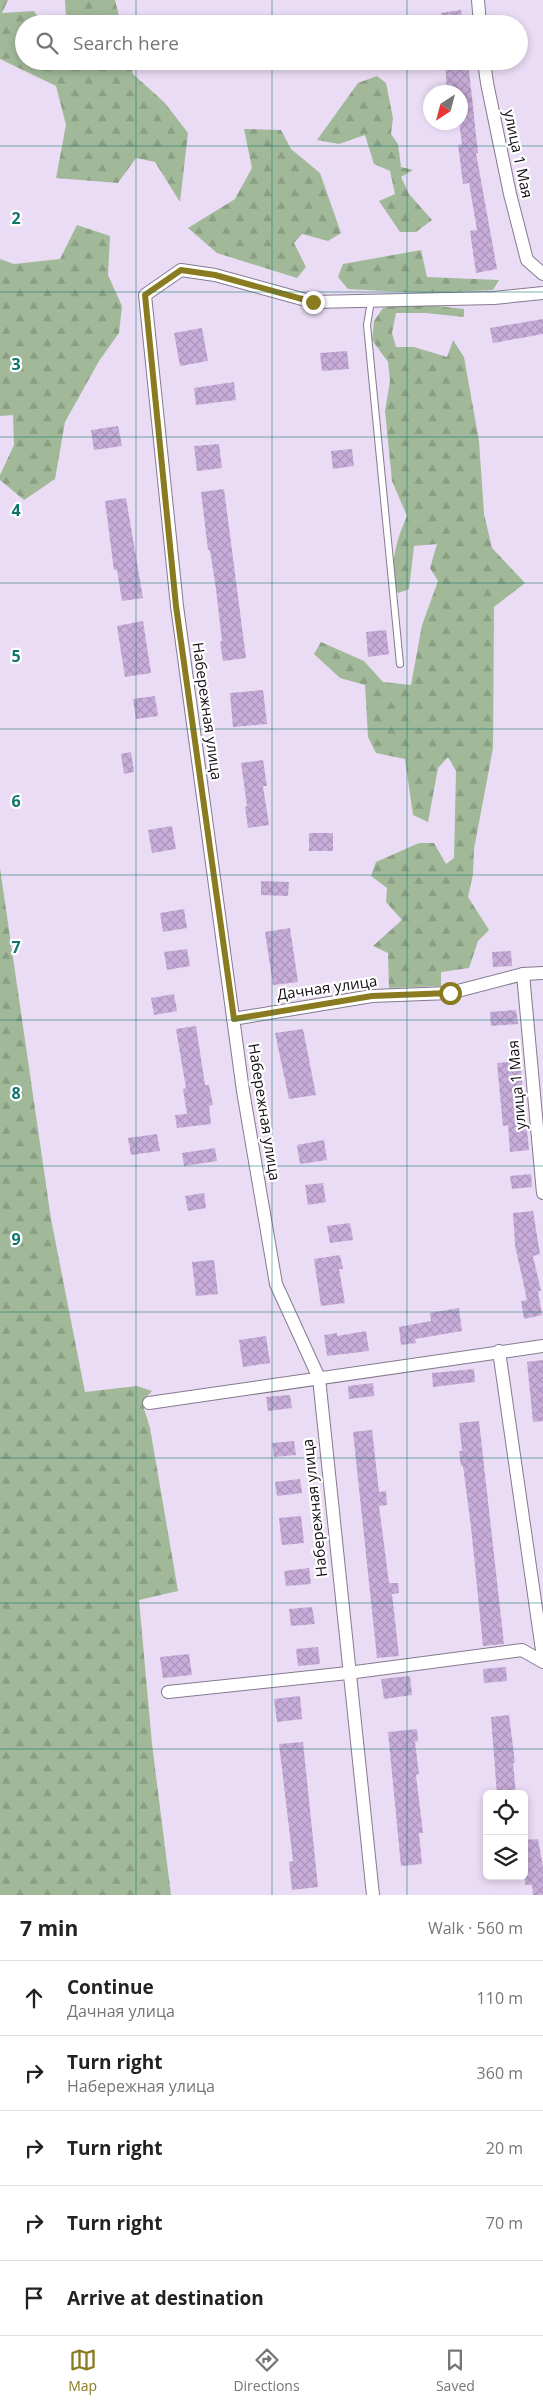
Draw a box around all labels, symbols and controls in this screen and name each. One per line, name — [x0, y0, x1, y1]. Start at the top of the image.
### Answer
search box — [15, 15, 528, 70]
icon: search — [33, 29, 61, 57]
text: Search here — [73, 30, 179, 56]
north arrow — [423, 85, 468, 130]
street label: улица 1 Мая — [500, 108, 538, 200]
text: 2 — [11, 207, 21, 229]
route end — [302, 291, 325, 314]
text: 3 — [11, 353, 21, 375]
text: 4 — [11, 499, 21, 521]
street label: Набережная улица — [188, 641, 228, 781]
text: 5 — [11, 645, 21, 667]
text: 6 — [11, 790, 21, 812]
text: 7 — [11, 936, 21, 958]
street label: Дачная улица — [275, 970, 378, 1004]
route start — [439, 982, 462, 1005]
street label: улица 1 Мая — [502, 1039, 530, 1131]
street label: Набережная улица — [244, 1042, 286, 1182]
text: 8 — [11, 1082, 21, 1104]
text: 9 — [11, 1228, 21, 1250]
street label: Набережная улица — [297, 1438, 331, 1578]
map controls — [483, 1790, 528, 1880]
button: locate — [483, 1790, 528, 1835]
button: layers — [483, 1835, 528, 1880]
text: 7 min — [20, 1914, 78, 1942]
text: Walk · 560 m — [428, 1917, 523, 1939]
text: Continue — [67, 1974, 154, 2000]
icon: ahead — [20, 1984, 48, 2012]
text: 110 m — [477, 1987, 523, 2009]
text: Дачная улица — [67, 2000, 175, 2022]
text: Turn right — [67, 2049, 162, 2075]
icon: right — [20, 2059, 48, 2087]
text: 360 m — [477, 2062, 523, 2084]
text: Набережная улица — [67, 2075, 215, 2097]
icon: right — [20, 2134, 48, 2162]
text: Turn right — [67, 2135, 162, 2161]
text: 20 m — [486, 2137, 523, 2159]
icon: right — [20, 2209, 48, 2237]
text: Turn right — [67, 2210, 162, 2236]
text: 70 m — [486, 2212, 523, 2234]
icon: arrive — [20, 2284, 48, 2312]
text: Arrive at destination — [67, 2285, 264, 2311]
tab: Map — [68, 2346, 97, 2395]
tab: Directions — [233, 2346, 300, 2395]
tab: Saved — [436, 2346, 475, 2395]

